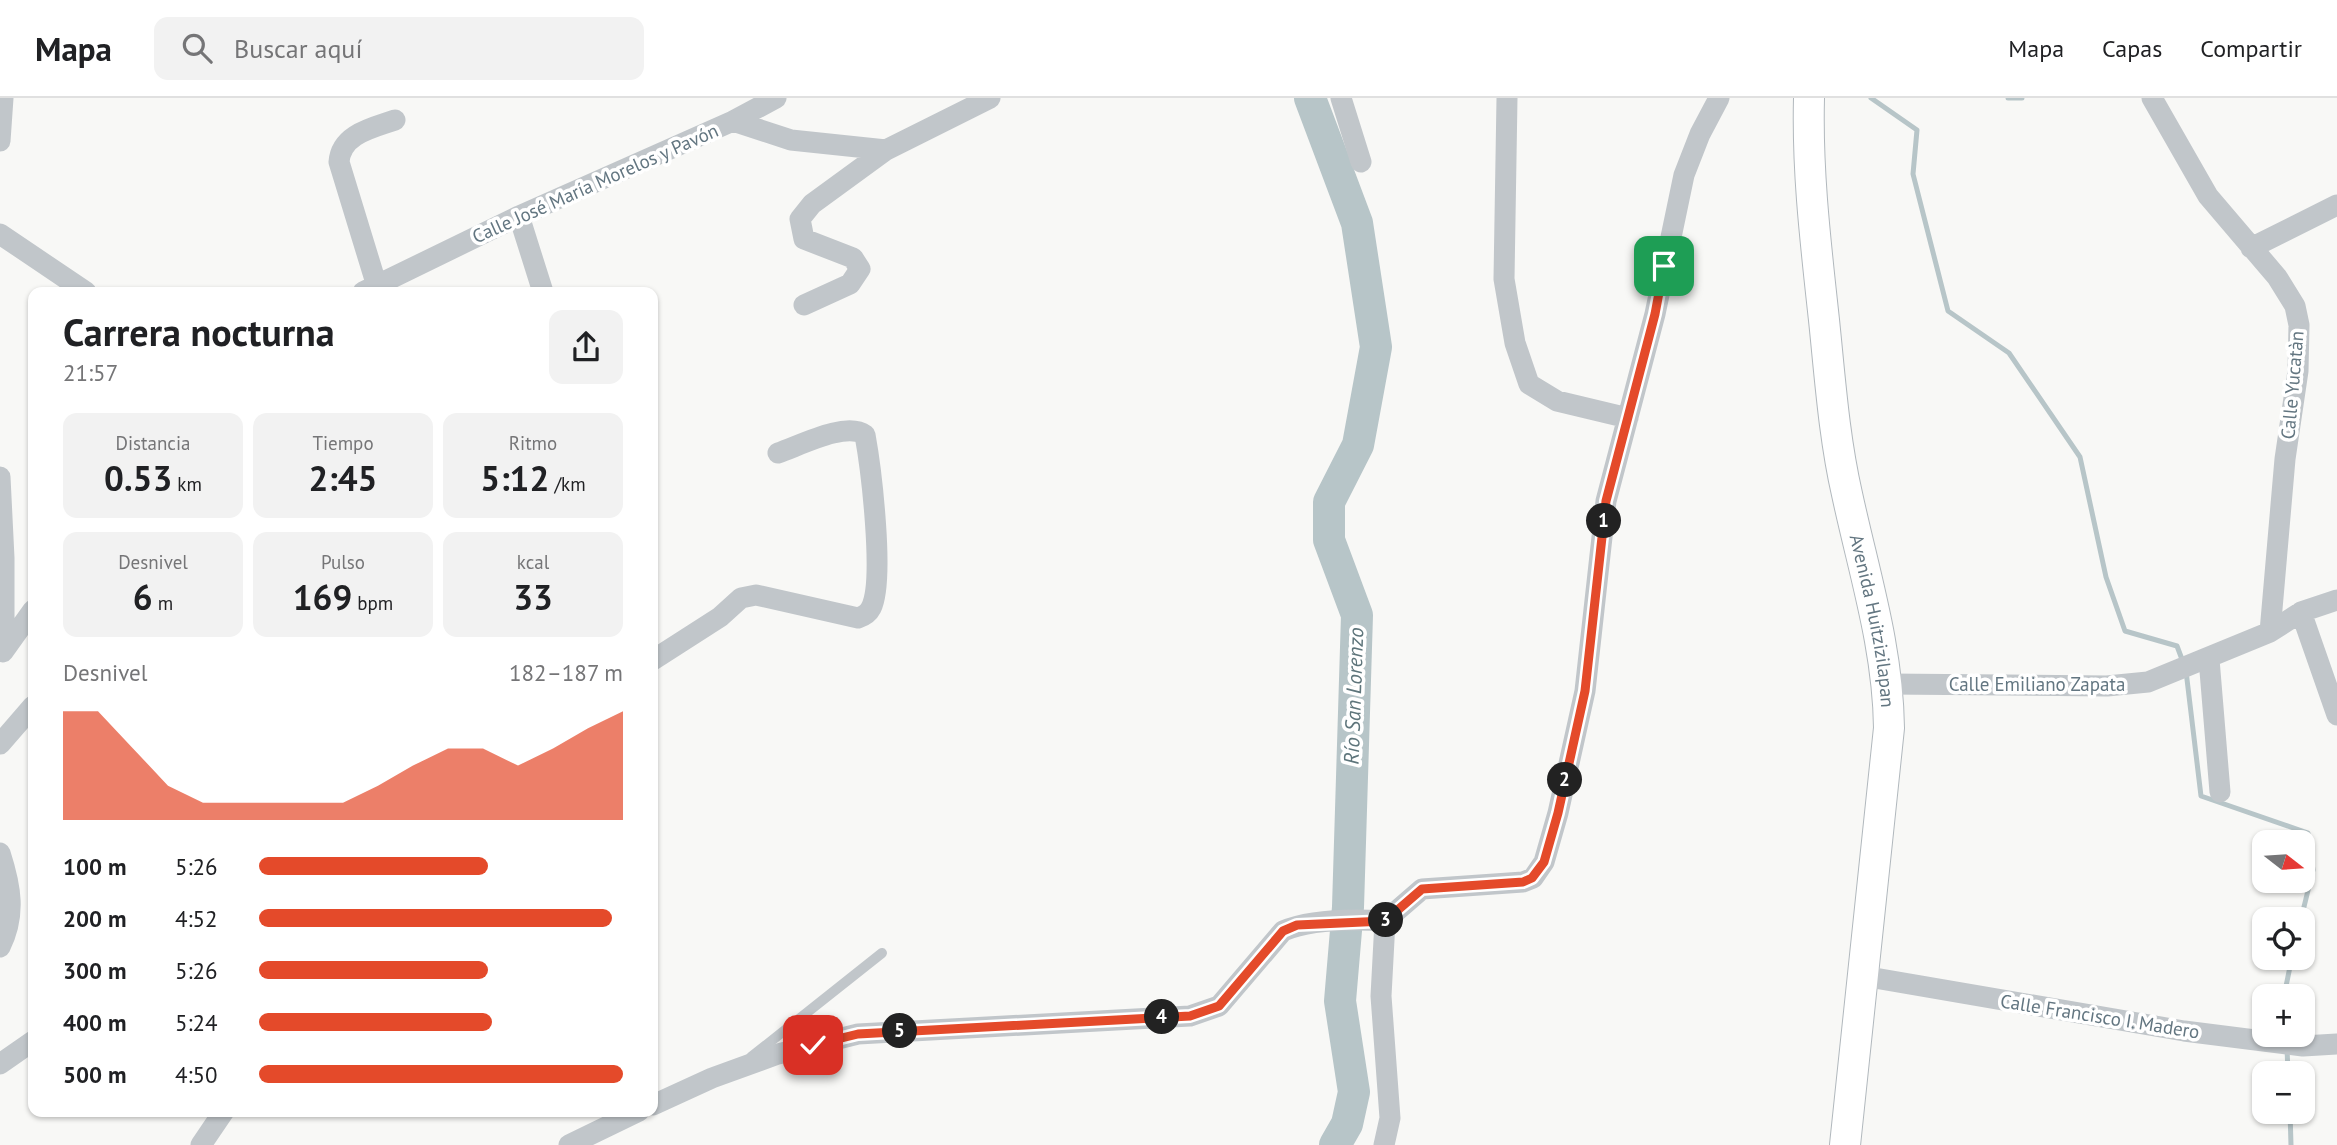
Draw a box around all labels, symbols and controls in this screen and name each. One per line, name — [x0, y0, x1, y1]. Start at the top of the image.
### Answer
search box — [154, 17, 644, 80]
text: Mapa — [35, 27, 112, 70]
icon: search — [178, 29, 216, 67]
text: Buscar aquí — [234, 32, 362, 65]
text: Mapa — [2008, 33, 2064, 64]
text: Capas — [2102, 33, 2162, 64]
text: Compartir — [2200, 33, 2302, 64]
street label: Calle José María Morelos y Pavón — [468, 118, 722, 248]
pin — [1634, 236, 1694, 296]
icon: arrive — [1645, 247, 1683, 285]
text: Carrera nocturna — [63, 307, 335, 356]
button: share — [549, 310, 623, 384]
street label: Calle Yucatàn — [2275, 330, 2309, 440]
text: 21:57 — [63, 358, 118, 387]
text: Distancia — [116, 431, 190, 455]
text: Tiempo — [312, 431, 374, 455]
text: Ritmo — [509, 431, 557, 455]
text: 0.53 — [104, 455, 172, 501]
text: 2:45 — [309, 455, 377, 501]
text: 5:12 — [480, 455, 549, 501]
text: km — [172, 472, 202, 496]
text: /km — [549, 472, 586, 496]
pin: 1 — [1586, 504, 1622, 538]
text: 1 — [1598, 508, 1609, 532]
street label: Avenida Huitzizilapan — [1845, 532, 1900, 708]
text: Desnivel — [118, 550, 188, 574]
text: Pulso — [321, 550, 365, 574]
text: kcal — [517, 550, 549, 574]
text: 6 — [133, 574, 153, 620]
text: 169 — [293, 574, 352, 620]
text: 33 — [513, 574, 553, 620]
text: m — [153, 591, 173, 615]
text: bpm — [352, 591, 393, 615]
water label: Río San Lorenzo — [1338, 627, 1369, 765]
text: Desnivel — [63, 658, 147, 687]
text: 182–187 m — [509, 658, 623, 687]
street label: Calle Emiliano Zapata — [1949, 672, 2125, 696]
pin: 2 — [1548, 762, 1582, 798]
text: 2 — [1559, 767, 1570, 791]
north arrow — [2252, 830, 2315, 892]
map controls — [2252, 830, 2315, 1124]
text: 100 m — [63, 852, 126, 881]
text: 5:26 — [175, 852, 218, 881]
pin: 3 — [1368, 902, 1404, 938]
text: 200 m — [63, 904, 126, 933]
text: 4:52 — [175, 904, 218, 933]
text: 3 — [1380, 907, 1391, 931]
button: locate — [2252, 907, 2315, 970]
text: 300 m — [63, 956, 126, 985]
text: 5:26 — [175, 956, 218, 985]
button: + — [2252, 984, 2315, 1047]
street label: Calle Francisco I. Madero — [1999, 988, 2201, 1044]
pin: 4 — [1144, 1000, 1180, 1034]
text: 4 — [1156, 1004, 1167, 1028]
text: 400 m — [63, 1008, 126, 1037]
text: 5:24 — [175, 1008, 218, 1037]
pin: 5 — [883, 1014, 918, 1048]
pin — [783, 1015, 843, 1075]
text: 5 — [894, 1018, 905, 1042]
icon: check — [794, 1026, 832, 1064]
text: 500 m — [63, 1060, 126, 1089]
text: 4:50 — [175, 1060, 218, 1089]
button: − — [2252, 1061, 2315, 1124]

